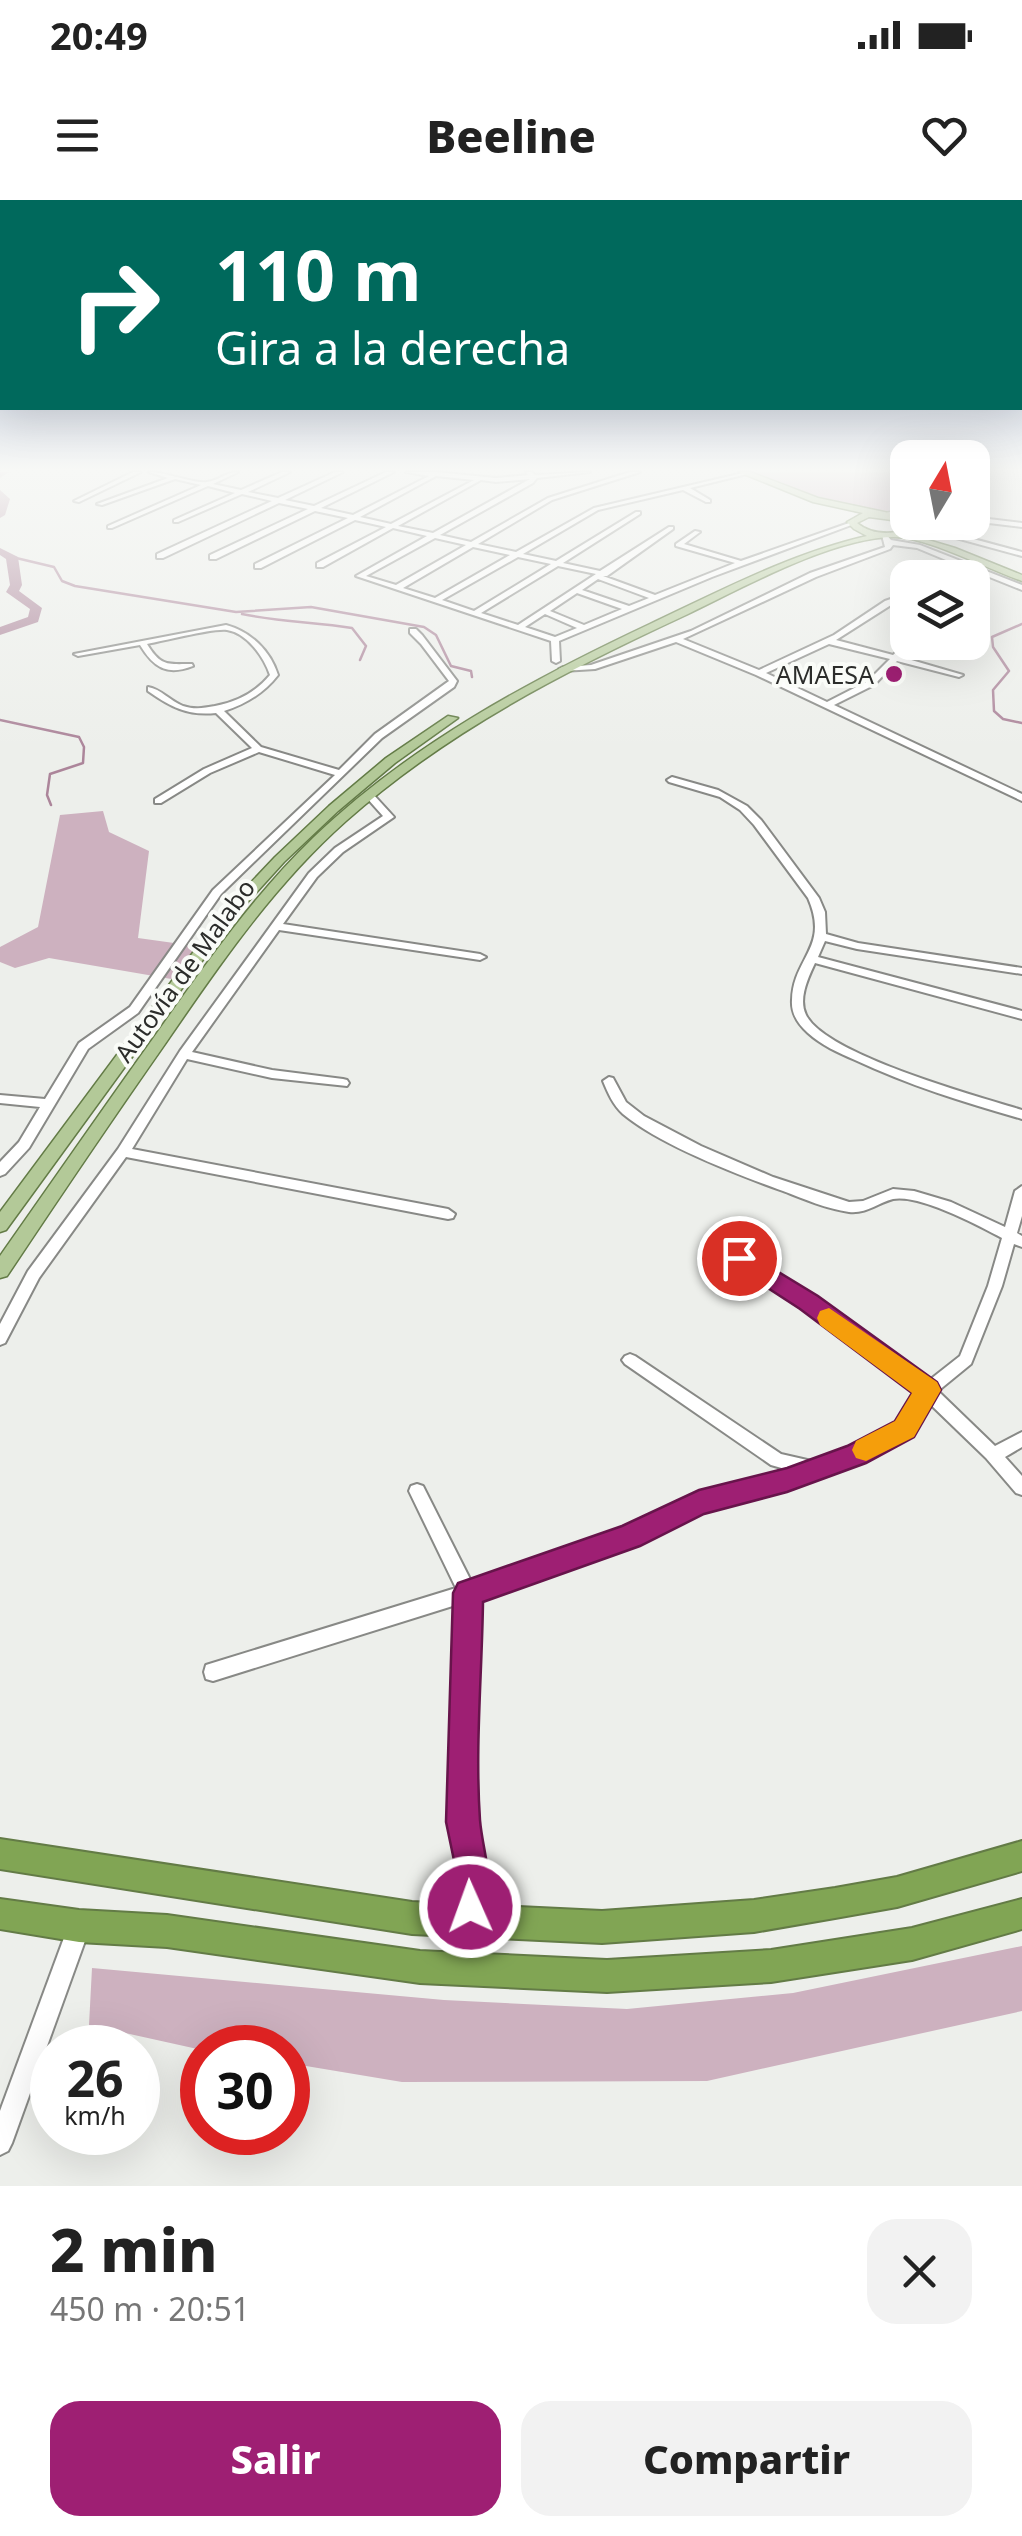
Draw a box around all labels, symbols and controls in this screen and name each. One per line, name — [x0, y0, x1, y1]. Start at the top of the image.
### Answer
text: 20:49 — [50, 9, 148, 61]
text: Beeline — [426, 105, 596, 166]
icon: menu — [50, 108, 105, 163]
icon: heart — [917, 108, 972, 163]
text: 110 m — [215, 226, 422, 322]
icon: right — [50, 240, 180, 370]
text: Gira a la derecha — [215, 317, 570, 378]
north arrow — [890, 440, 990, 540]
map controls — [890, 440, 990, 660]
button: layers — [890, 560, 990, 660]
place label: AMAESA — [776, 657, 874, 691]
marker: AMAESA — [883, 663, 905, 685]
street label: Autovía de Malabo — [106, 872, 262, 1068]
pin — [697, 1216, 782, 1301]
icon: arrive — [712, 1231, 767, 1286]
position arrow — [418, 1855, 522, 1959]
speed limit sign: 30 — [180, 2025, 310, 2155]
text: 26 — [66, 2044, 124, 2112]
text: km/h — [64, 2098, 126, 2132]
text: 2 min — [50, 2208, 218, 2290]
button: close — [867, 2219, 972, 2324]
text: 450 m · 20:51 — [50, 2287, 250, 2330]
button: Salir — [50, 2401, 501, 2516]
button: Compartir — [521, 2401, 972, 2516]

